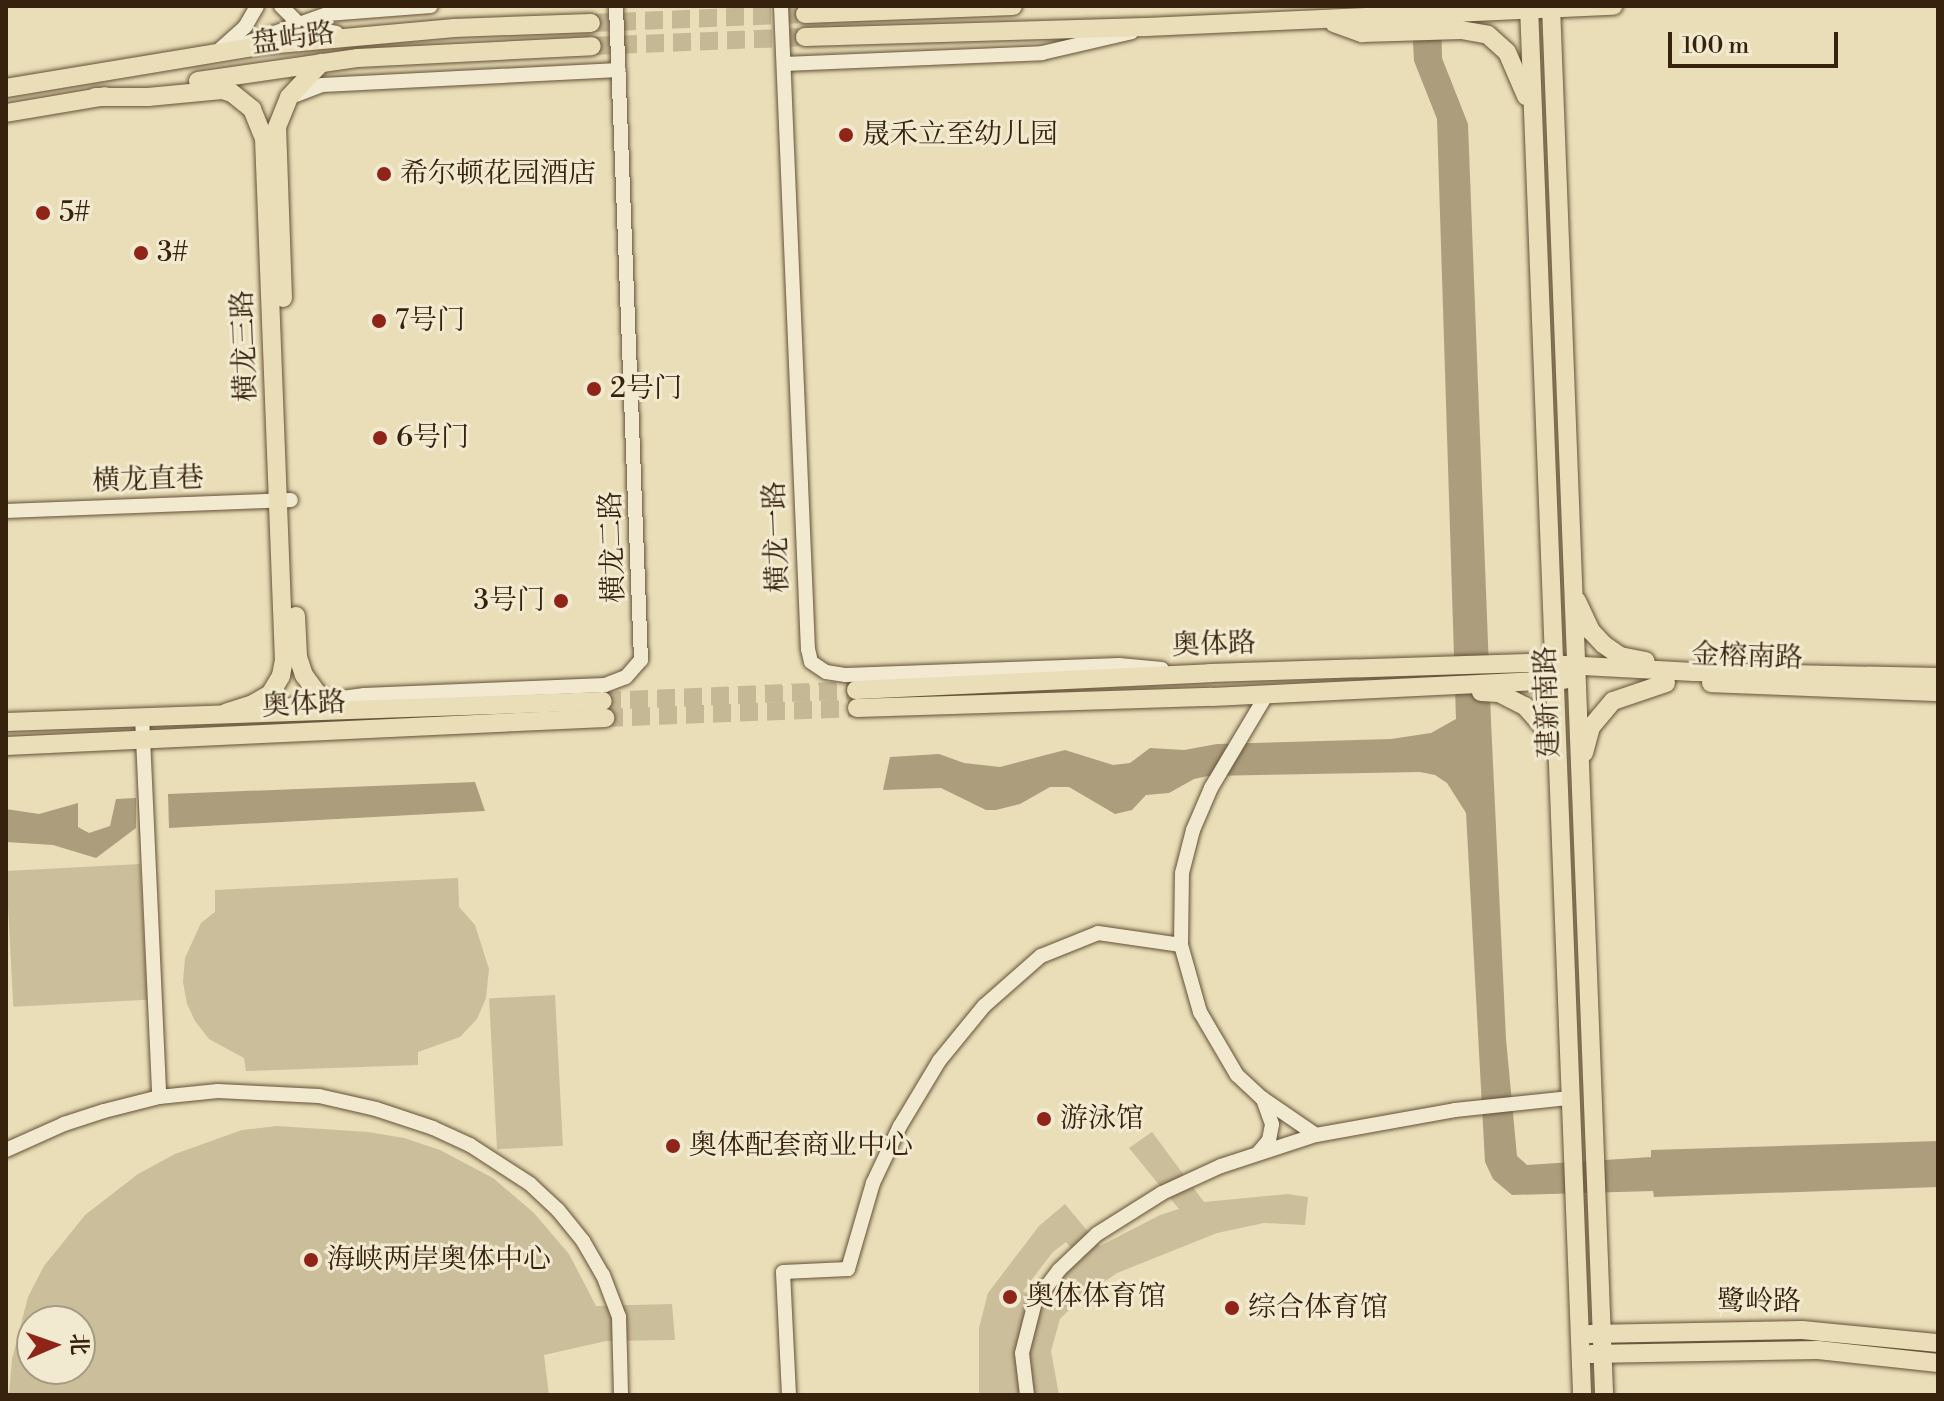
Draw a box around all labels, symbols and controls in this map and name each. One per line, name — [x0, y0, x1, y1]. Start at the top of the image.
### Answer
scale bar — [1672, 16, 1842, 66]
street label: 盘屿路 — [249, 17, 337, 61]
text: 100 m — [1682, 31, 1749, 61]
place label: 晟禾立至幼儿园 — [862, 118, 1058, 152]
marker: 晟禾立至幼儿园 — [837, 126, 855, 144]
place label: 希尔顿花园酒店 — [400, 157, 596, 191]
marker: 希尔顿花园酒店 — [375, 165, 393, 183]
place label: 5# — [59, 196, 90, 230]
marker: 5# — [34, 204, 52, 222]
place label: 3# — [157, 236, 188, 270]
marker: 3# — [132, 244, 150, 262]
street label: 横龙三路 — [226, 289, 264, 403]
place label: 7号门 — [395, 304, 465, 338]
marker: 7号门 — [370, 312, 388, 330]
place label: 2号门 — [610, 372, 682, 406]
marker: 2号门 — [585, 380, 603, 398]
place label: 6号门 — [396, 421, 469, 455]
marker: 6号门 — [371, 429, 389, 447]
street label: 横龙直巷 — [91, 461, 205, 499]
street label: 横龙一路 — [758, 480, 796, 594]
street label: 横龙二路 — [594, 490, 632, 604]
place label: 3号门 — [474, 584, 545, 618]
marker: 3号门 — [552, 592, 570, 610]
street label: 奥体路 — [1171, 627, 1257, 663]
street label: 金榕南路 — [1690, 638, 1804, 676]
street label: 建新南路 — [1529, 645, 1567, 759]
street label: 奥体路 — [261, 686, 347, 724]
place label: 游泳馆 — [1060, 1102, 1144, 1136]
marker: 游泳馆 — [1035, 1110, 1053, 1128]
place label: 奥体配套商业中心 — [689, 1129, 913, 1163]
marker: 奥体配套商业中心 — [664, 1137, 682, 1155]
place label: 海峡两岸奥体中心 — [327, 1243, 551, 1277]
marker: 海峡两岸奥体中心 — [302, 1251, 320, 1269]
place label: 奥体体育馆 — [1026, 1280, 1166, 1314]
street label: 鹭岭路 — [1717, 1285, 1801, 1319]
marker: 奥体体育馆 — [1001, 1288, 1019, 1306]
place label: 综合体育馆 — [1248, 1291, 1388, 1325]
marker: 综合体育馆 — [1223, 1299, 1241, 1317]
north arrow — [16, 1305, 96, 1385]
text: 北 — [65, 1333, 92, 1356]

